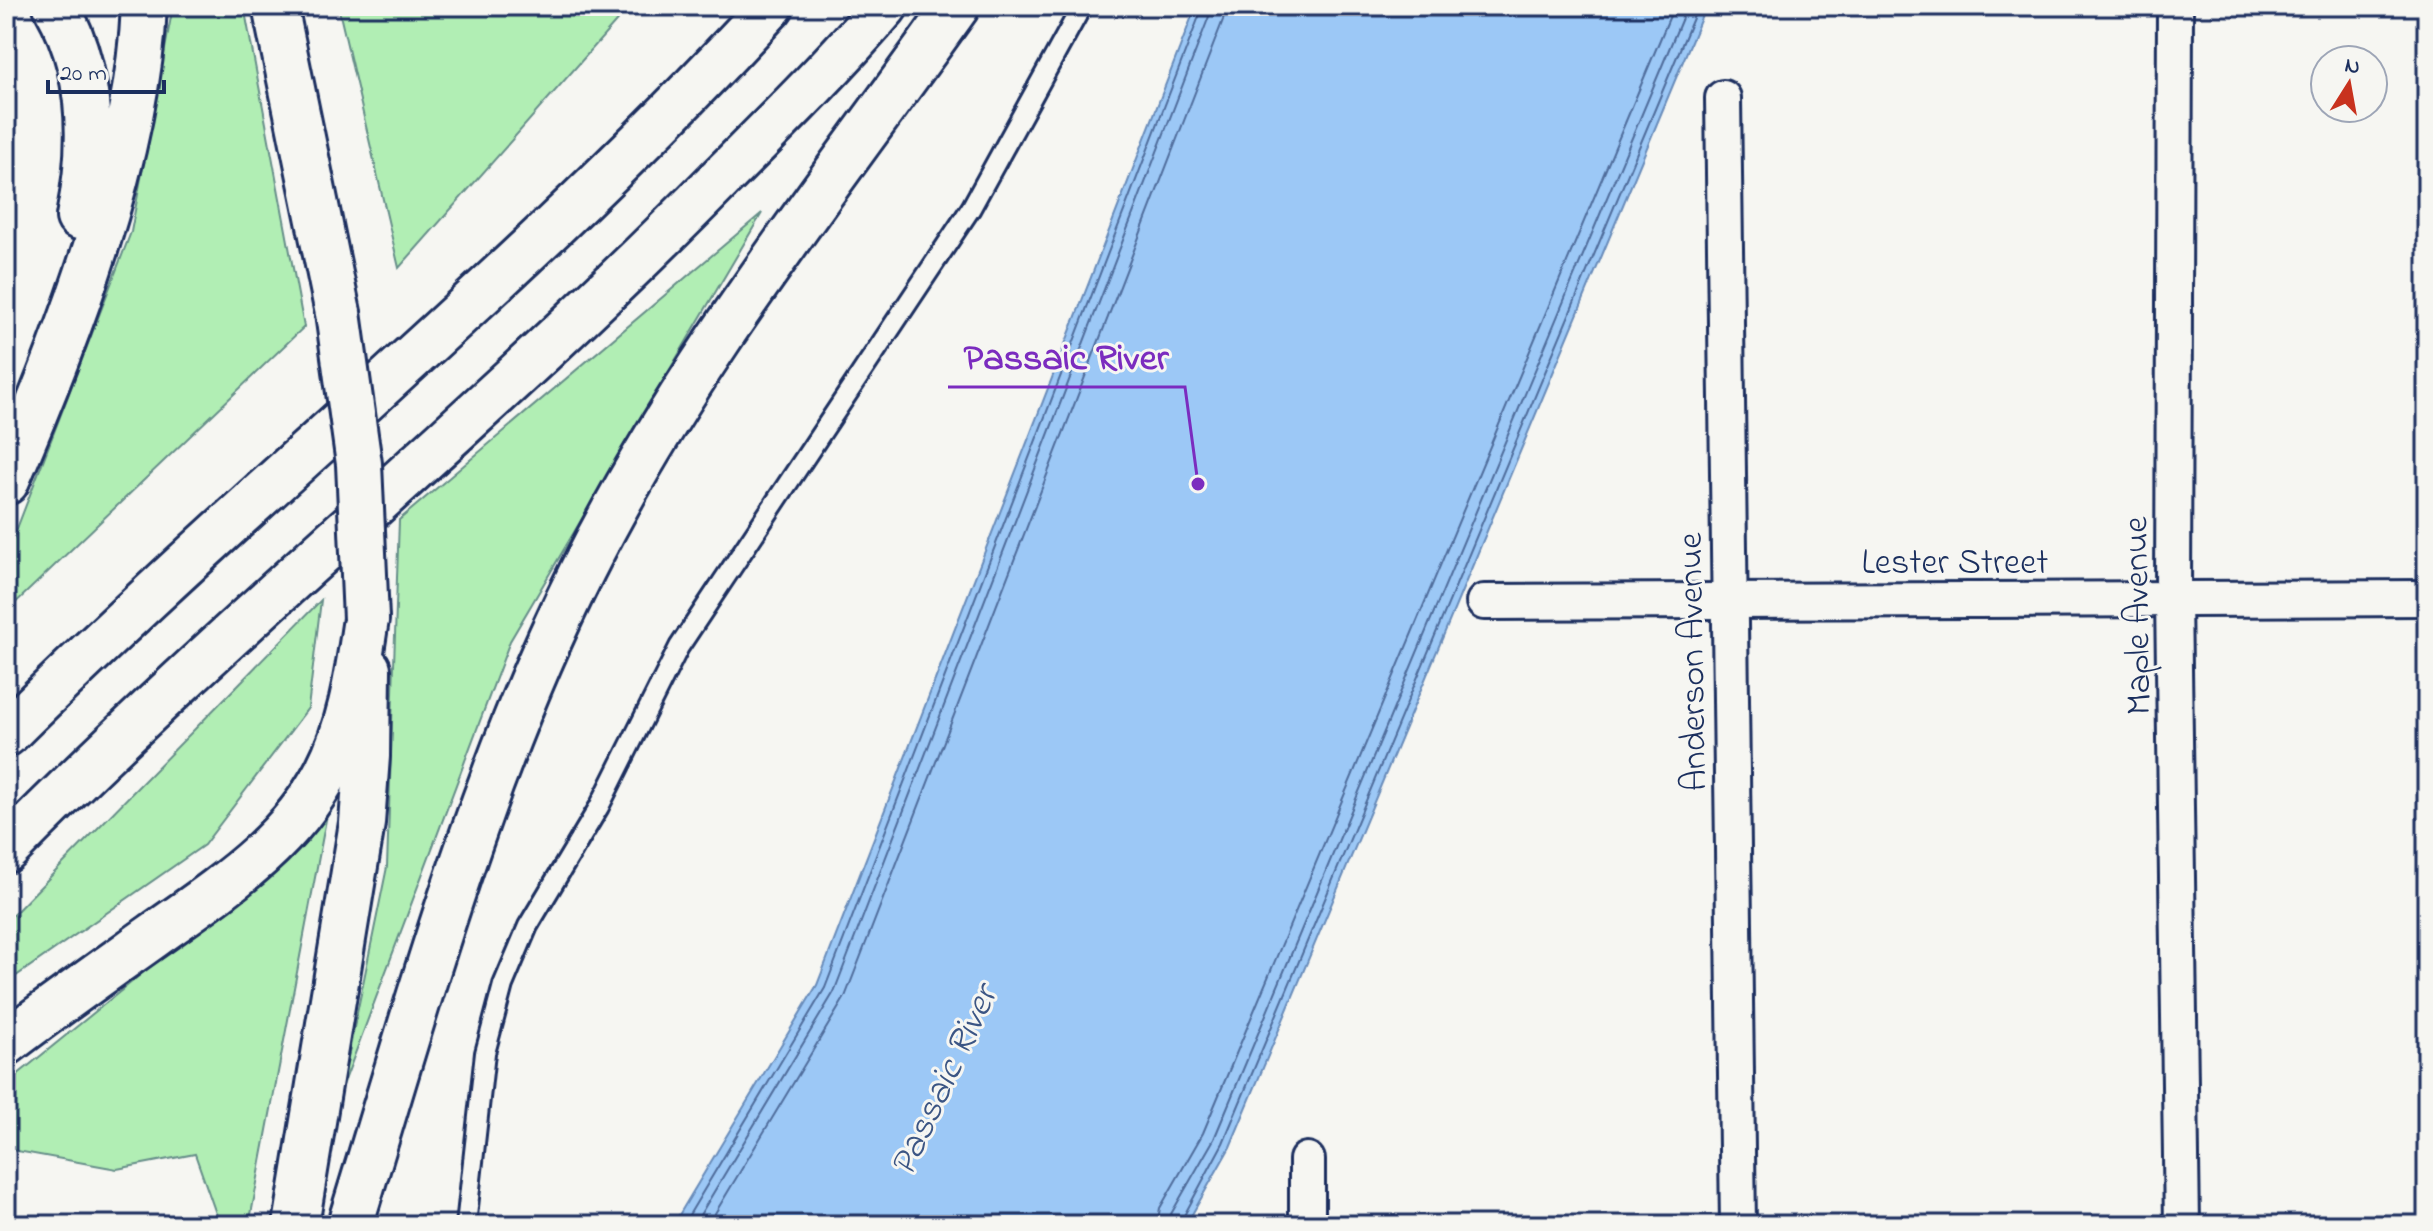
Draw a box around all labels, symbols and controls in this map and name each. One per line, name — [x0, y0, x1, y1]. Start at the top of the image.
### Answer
scale bar — [48, 44, 164, 94]
north arrow — [2309, 44, 2389, 124]
text: N — [2342, 50, 2363, 84]
text: 20 m — [60, 57, 107, 92]
callout: Passaic River — [948, 325, 1185, 387]
text: Passaic River — [963, 332, 1170, 388]
street label: Maple Avenue — [2111, 515, 2168, 716]
street label: Anderson Avenue — [1666, 531, 1723, 792]
street label: Lester Street — [1862, 538, 2048, 591]
water label: Passaic River — [877, 973, 1016, 1186]

